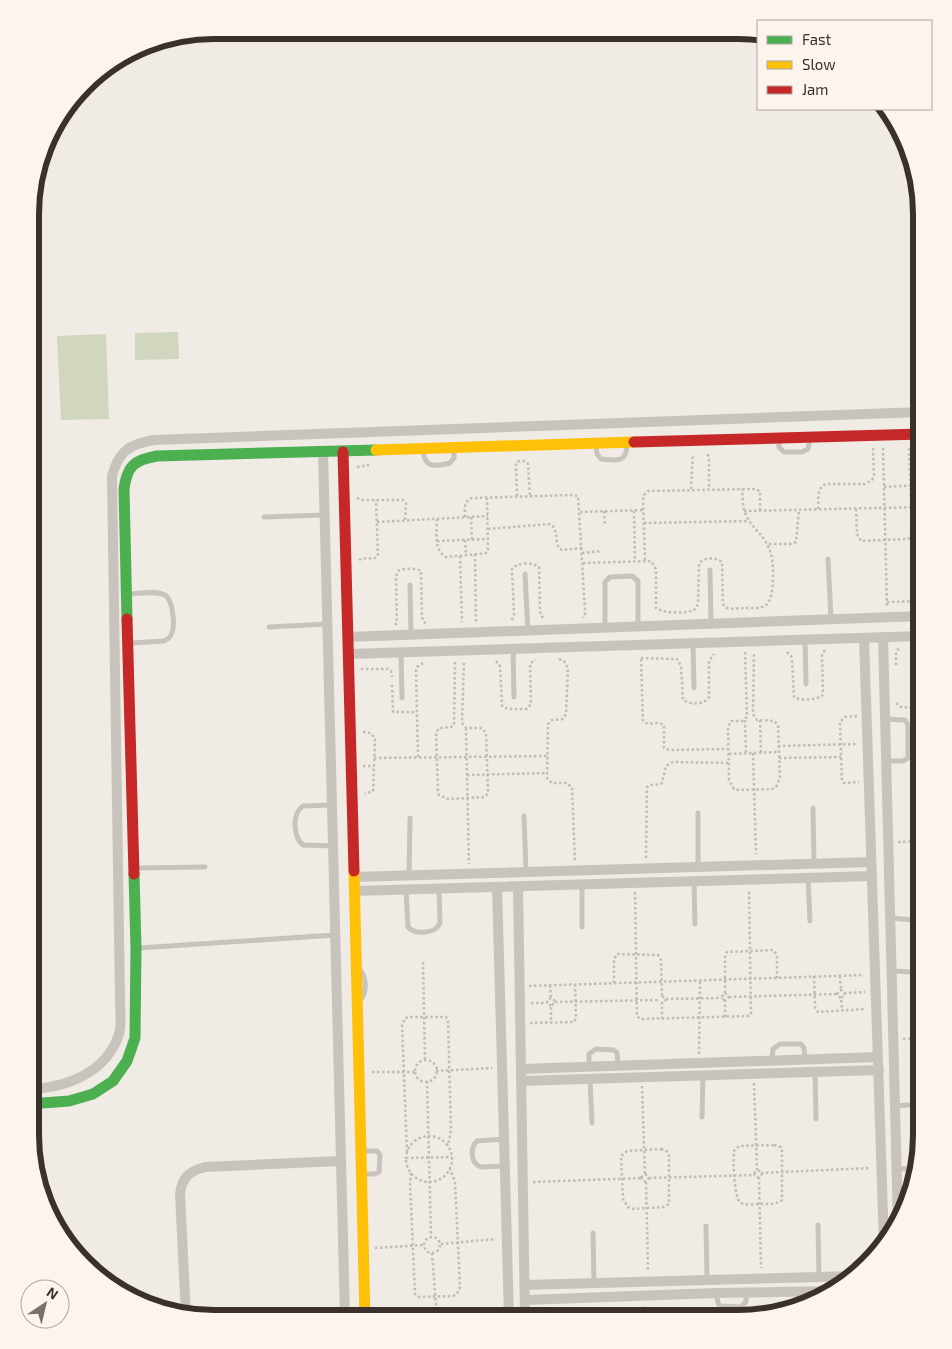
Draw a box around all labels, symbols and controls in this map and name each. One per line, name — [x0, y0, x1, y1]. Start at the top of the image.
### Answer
legend — [757, 20, 932, 110]
text: Fast — [802, 30, 832, 48]
text: Slow — [802, 55, 836, 73]
text: Jam — [802, 80, 828, 98]
north arrow — [20, 1279, 70, 1329]
text: N — [44, 1283, 62, 1303]

